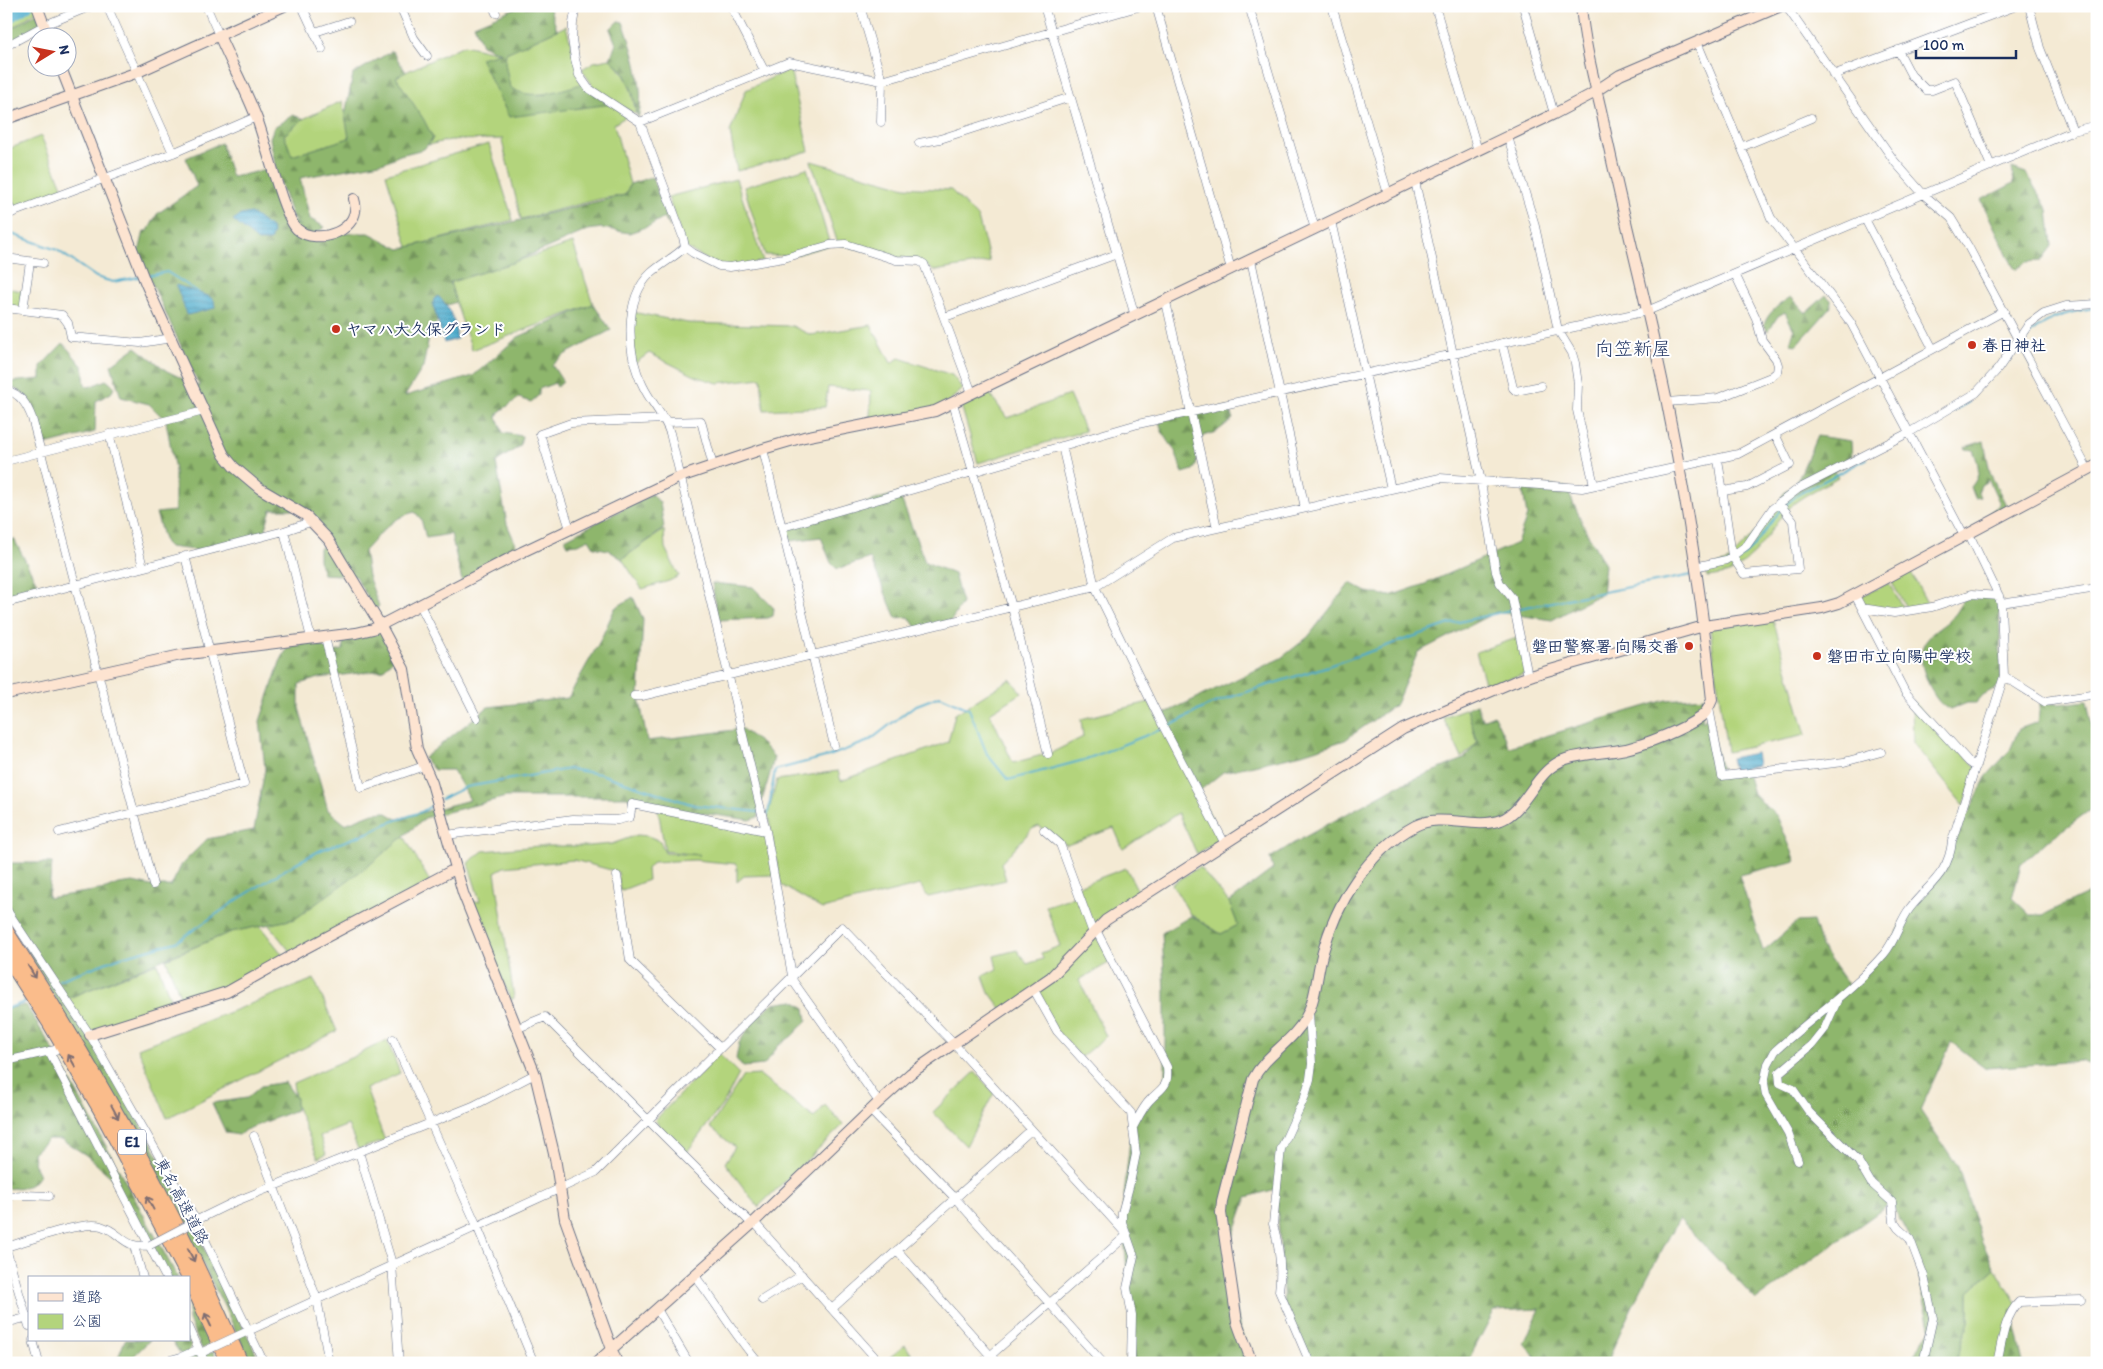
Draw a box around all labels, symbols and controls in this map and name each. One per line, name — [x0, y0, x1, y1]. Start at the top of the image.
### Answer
north arrow — [28, 28, 78, 78]
scale bar — [1916, 28, 2016, 60]
text: 100 m — [1923, 36, 1965, 54]
text: N — [55, 44, 74, 56]
place label: ヤマハ大久保グランド — [346, 320, 506, 339]
marker: ヤマハ大久保グランド — [330, 323, 342, 335]
place label: 春日神社 — [1982, 336, 2046, 355]
district label: 向笠新屋 — [1595, 337, 1671, 360]
marker: 春日神社 — [1966, 339, 1978, 351]
place label: 磐田警察署 向陽交番 — [1531, 637, 1679, 656]
marker: 磐田警察署 向陽交番 — [1683, 640, 1695, 652]
place label: 磐田市立向陽中学校 — [1827, 647, 1971, 666]
marker: 磐田市立向陽中学校 — [1811, 650, 1823, 662]
one-way arrow — [28, 964, 38, 978]
one-way arrow — [67, 1054, 76, 1069]
one-way arrow — [110, 1104, 120, 1119]
road number: E1 — [118, 1130, 146, 1154]
street label: 東名高速道路 — [151, 1154, 213, 1248]
one-way arrow — [145, 1197, 155, 1211]
one-way arrow — [187, 1247, 196, 1262]
legend — [28, 1276, 190, 1342]
text: 道路 — [72, 1288, 102, 1306]
text: 公園 — [72, 1312, 102, 1330]
one-way arrow — [203, 1313, 213, 1328]

